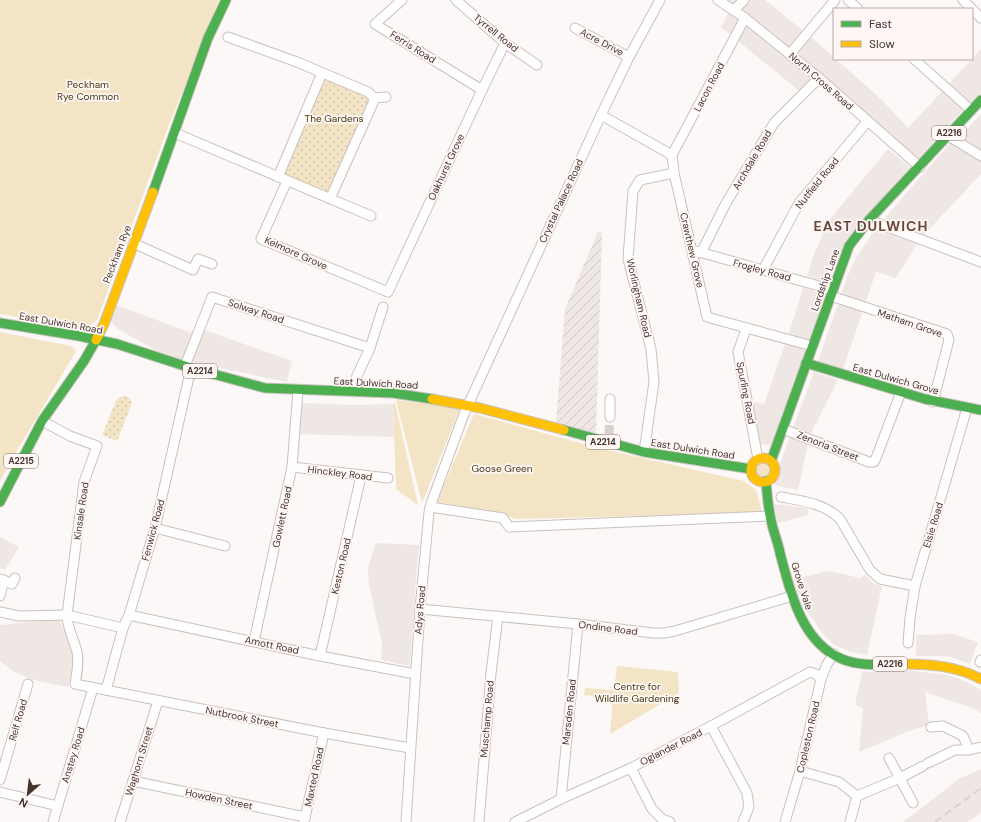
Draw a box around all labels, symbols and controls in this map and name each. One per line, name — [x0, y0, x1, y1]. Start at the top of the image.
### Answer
legend — [833, 8, 973, 60]
street label: Tyrrell Road — [471, 11, 521, 55]
text: Fast — [869, 16, 892, 32]
street label: Acre Drive — [578, 25, 626, 59]
street label: Ferris Road — [388, 28, 438, 66]
text: Slow — [869, 36, 895, 52]
street label: North Cross Road — [786, 49, 856, 113]
street label: Lacon Road — [691, 60, 727, 114]
park label: Peckham Rye Common — [57, 78, 119, 103]
park label: The Gardens — [305, 112, 363, 125]
road number: A2216 — [932, 126, 966, 140]
street label: Archdale Road — [730, 128, 774, 192]
street label: Oakhurst Grove — [425, 131, 467, 202]
street label: Nutfield Road — [792, 155, 842, 211]
street label: Crystal Palace Road — [536, 157, 586, 245]
street label: Crawthew Grove — [677, 211, 707, 289]
district label: EAST DULWICH — [814, 217, 928, 235]
street label: Peckham Rye — [100, 223, 134, 285]
street label: Kelmore Grove — [262, 233, 330, 273]
street label: Lordship Lane — [808, 247, 842, 313]
street label: Frogley Road — [732, 256, 792, 284]
street label: Worlingham Road — [624, 257, 654, 339]
street label: Solway Road — [226, 296, 286, 326]
street label: Matham Grove — [876, 306, 944, 340]
street label: East Dulwich Road — [18, 309, 104, 337]
street label: East Dulwich Grove — [851, 360, 941, 398]
street label: Spurling Road — [734, 361, 758, 425]
road number: A2214 — [183, 364, 217, 378]
street label: East Dulwich Road — [333, 374, 419, 392]
street label: Zenoria Street — [795, 428, 861, 464]
road number: A2214 — [586, 435, 620, 449]
street label: East Dulwich Road — [650, 436, 736, 462]
road number: A2215 — [4, 454, 38, 468]
park label: Goose Green — [472, 462, 533, 475]
street label: Hinckley Road — [307, 463, 373, 483]
street label: Kinsale Road — [71, 481, 91, 541]
street label: Gowlett Road — [269, 485, 295, 549]
street label: Fenwick Road — [139, 498, 167, 562]
street label: Elsie Road — [920, 501, 946, 549]
street label: Keston Road — [328, 537, 354, 595]
street label: Grove Vale — [788, 560, 816, 612]
street label: Adys Road — [411, 585, 429, 635]
street label: Ondine Road — [578, 618, 638, 638]
street label: Amott Road — [244, 633, 300, 657]
road number: A2216 — [873, 657, 907, 671]
street label: Marsden Road — [559, 678, 579, 746]
street label: Muschamp Road — [477, 680, 497, 758]
park label: Centre for Wildlife Gardening — [595, 680, 680, 705]
street label: Relf Road — [6, 698, 30, 742]
street label: Copleston Road — [793, 700, 823, 774]
street label: Nutbrook Street — [204, 704, 280, 730]
street label: Waghorn Street — [122, 724, 156, 797]
street label: Anstey Road — [58, 725, 88, 785]
street label: Oglander Road — [638, 726, 704, 768]
street label: Maxted Road — [301, 746, 327, 808]
north arrow — [8, 774, 48, 814]
street label: Howden Street — [184, 786, 254, 813]
text: N — [16, 795, 30, 811]

